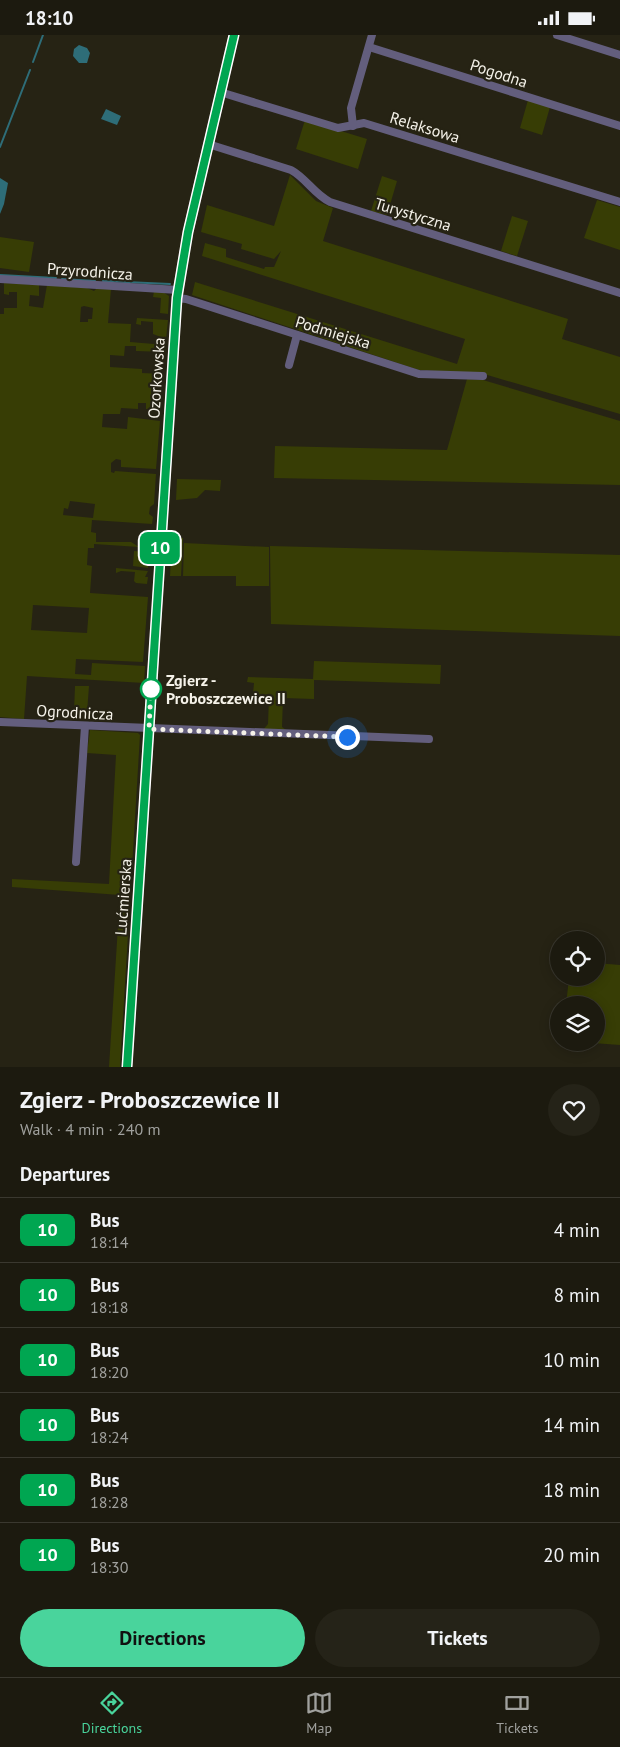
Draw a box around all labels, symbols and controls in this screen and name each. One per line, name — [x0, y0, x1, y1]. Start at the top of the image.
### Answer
text: 18:10 — [25, 6, 73, 30]
street label: Pogodna — [468, 54, 530, 92]
street label: Relaksowa — [388, 107, 462, 147]
street label: Turystyczna — [372, 193, 454, 235]
street label: Przyrodnicza — [46, 258, 134, 284]
street label: Podmiejska — [293, 311, 373, 353]
street label: Ozorkowska — [143, 337, 169, 419]
line badge: 10 — [138, 532, 182, 564]
text: 10 — [150, 536, 170, 559]
place label: Zgierz - Proboszczewice II — [166, 670, 286, 708]
marker: Zgierz - Proboszczewice II — [140, 678, 162, 700]
street label: Ogrodnicza — [36, 700, 114, 724]
your location — [335, 725, 360, 750]
street label: Lućmierska — [110, 858, 136, 936]
map controls — [550, 931, 605, 1051]
button: locate — [550, 931, 605, 986]
button: layers — [550, 996, 605, 1051]
text: Zgierz - Proboszczewice II — [20, 1084, 280, 1115]
button: heart — [548, 1084, 600, 1136]
text: Walk · 4 min · 240 m — [20, 1119, 160, 1139]
text: Departures — [20, 1162, 110, 1186]
text: Bus — [90, 1208, 119, 1232]
text: 10 — [37, 1218, 58, 1241]
text: 4 min — [554, 1218, 600, 1242]
text: 18:14 — [90, 1232, 128, 1252]
text: Bus — [90, 1273, 119, 1297]
text: 10 — [37, 1283, 58, 1306]
text: 8 min — [554, 1283, 600, 1307]
text: 18:18 — [90, 1297, 128, 1317]
text: Bus — [90, 1338, 119, 1362]
text: 10 — [37, 1348, 58, 1371]
text: 10 min — [543, 1348, 600, 1372]
text: 18:20 — [90, 1362, 128, 1382]
text: Bus — [90, 1403, 119, 1427]
text: 10 — [37, 1413, 58, 1436]
text: 14 min — [543, 1413, 600, 1437]
text: 18:24 — [90, 1427, 128, 1447]
text: Bus — [90, 1468, 119, 1492]
text: 10 — [37, 1478, 58, 1501]
text: 18 min — [543, 1478, 600, 1502]
text: 18:28 — [90, 1492, 128, 1512]
text: Bus — [90, 1533, 119, 1557]
text: 10 — [37, 1543, 58, 1566]
text: 20 min — [543, 1543, 600, 1567]
text: 18:30 — [90, 1557, 128, 1577]
button: Directions — [20, 1609, 305, 1667]
button: Tickets — [315, 1609, 600, 1667]
tab: Directions — [82, 1689, 142, 1737]
tab: Map — [305, 1689, 333, 1737]
tab: Tickets — [496, 1689, 538, 1737]

